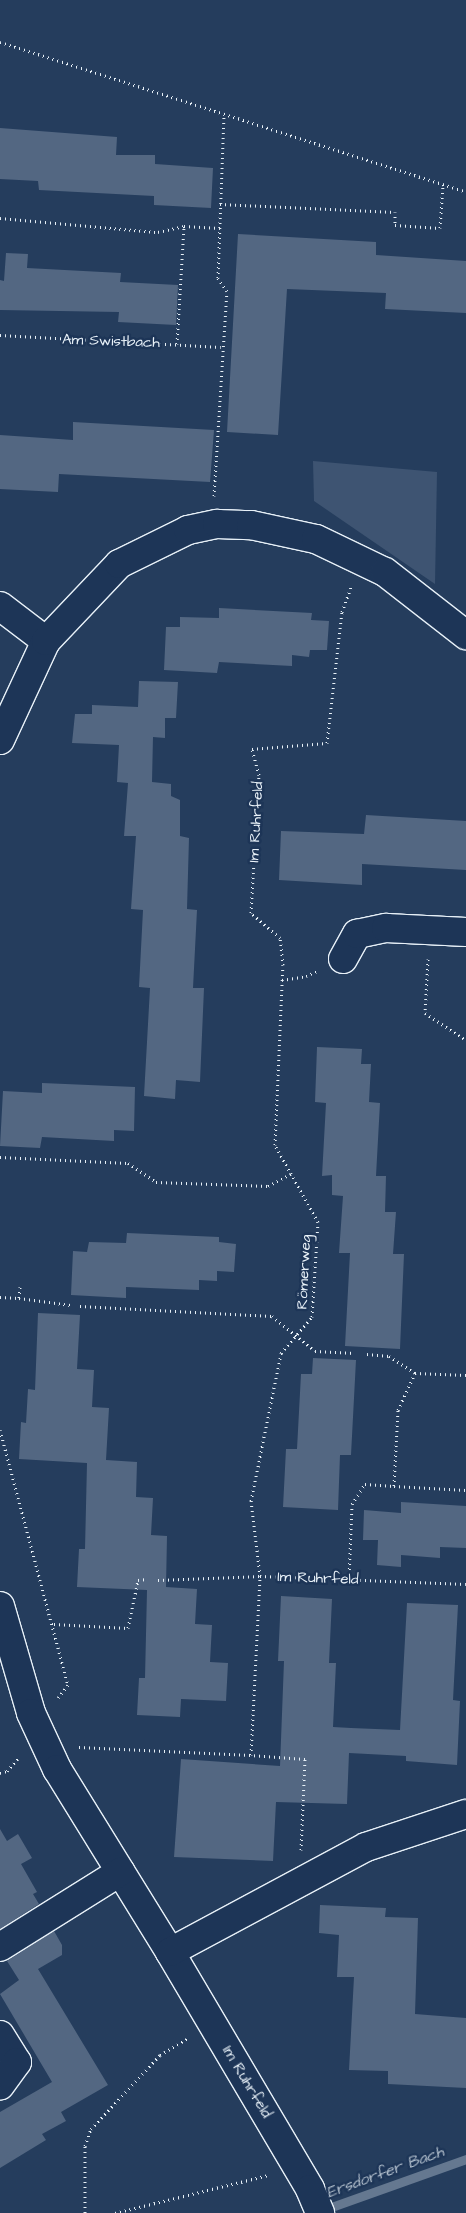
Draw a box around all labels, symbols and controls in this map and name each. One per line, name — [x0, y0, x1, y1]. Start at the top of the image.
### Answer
street label: Am Swistbach — [62, 330, 160, 352]
street label: Im Ruhrfeld — [245, 781, 267, 863]
street label: Römerweg — [293, 1234, 315, 1310]
street label: Im Ruhrfeld — [277, 1568, 359, 1588]
street label: Im Ruhrfeld — [218, 2043, 276, 2121]
water label: Ersdorfer Bach — [324, 2142, 446, 2202]

